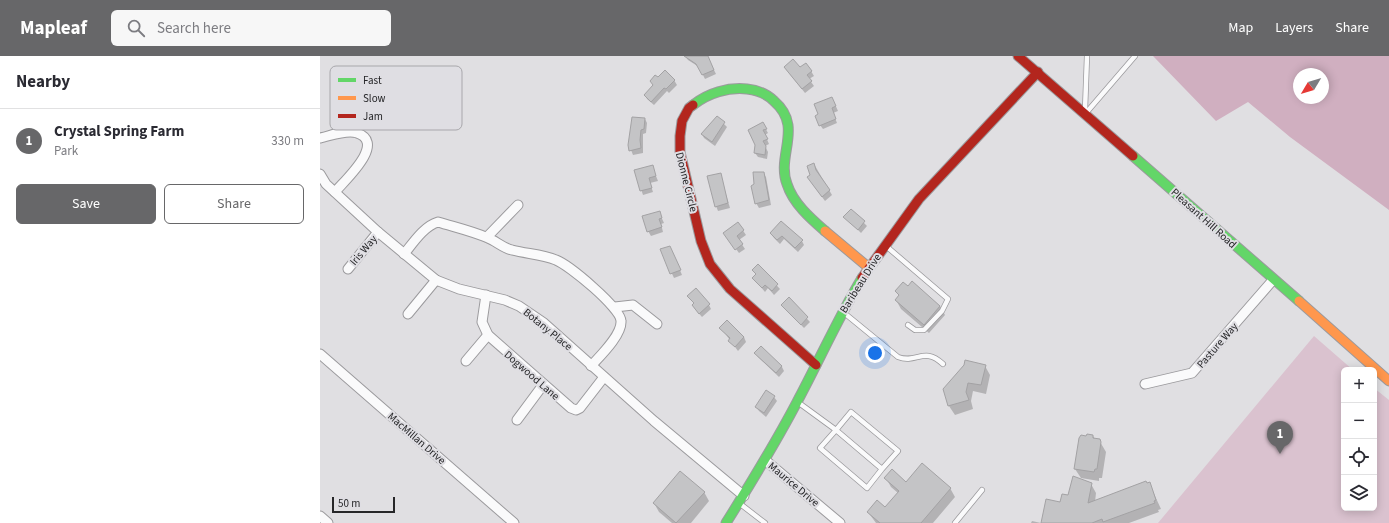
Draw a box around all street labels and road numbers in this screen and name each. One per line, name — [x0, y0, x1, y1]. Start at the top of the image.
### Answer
street label: Dionne Circle — [672, 151, 701, 214]
street label: Pleasant Hill Road — [1168, 185, 1240, 252]
street label: Iris Way — [346, 232, 380, 269]
street label: Baribeau Drive — [836, 250, 885, 316]
street label: Botany Place — [520, 305, 576, 354]
street label: Pasture Way — [1193, 319, 1241, 371]
street label: Dogwood Lane — [501, 347, 563, 404]
street label: MacMillan Drive — [384, 409, 449, 468]
street label: Maurice Drive — [765, 459, 823, 511]

